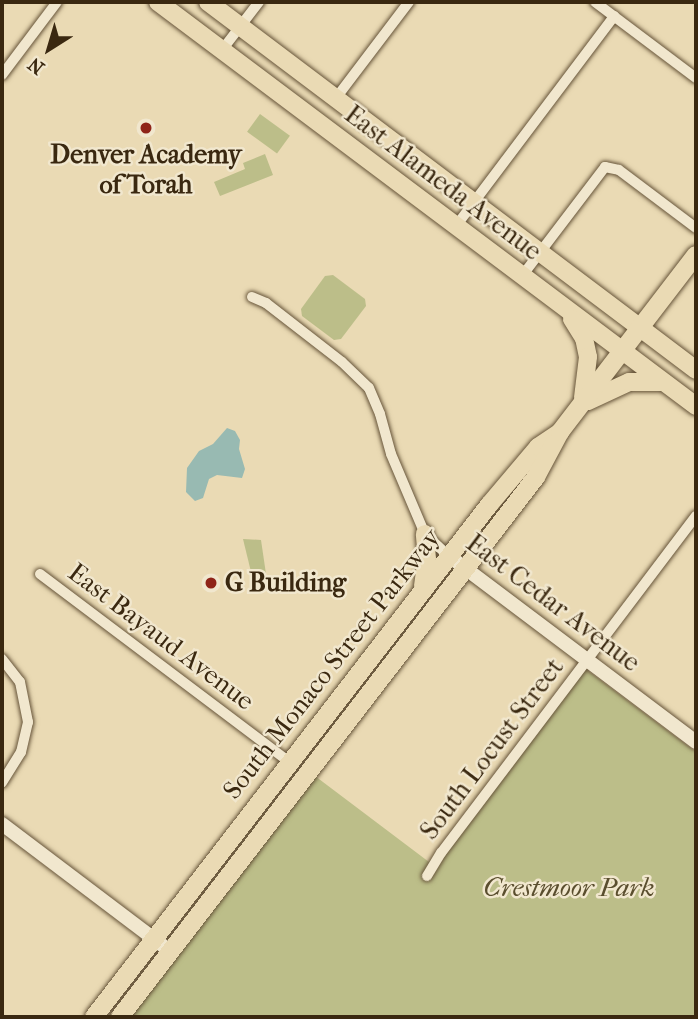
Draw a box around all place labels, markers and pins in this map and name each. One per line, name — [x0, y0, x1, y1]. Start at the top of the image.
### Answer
marker: Denver Academy of Torah — [138, 120, 154, 136]
place label: Denver Academy of Torah — [50, 139, 242, 200]
place label: G Building — [225, 567, 346, 599]
marker: G Building — [203, 575, 219, 591]

